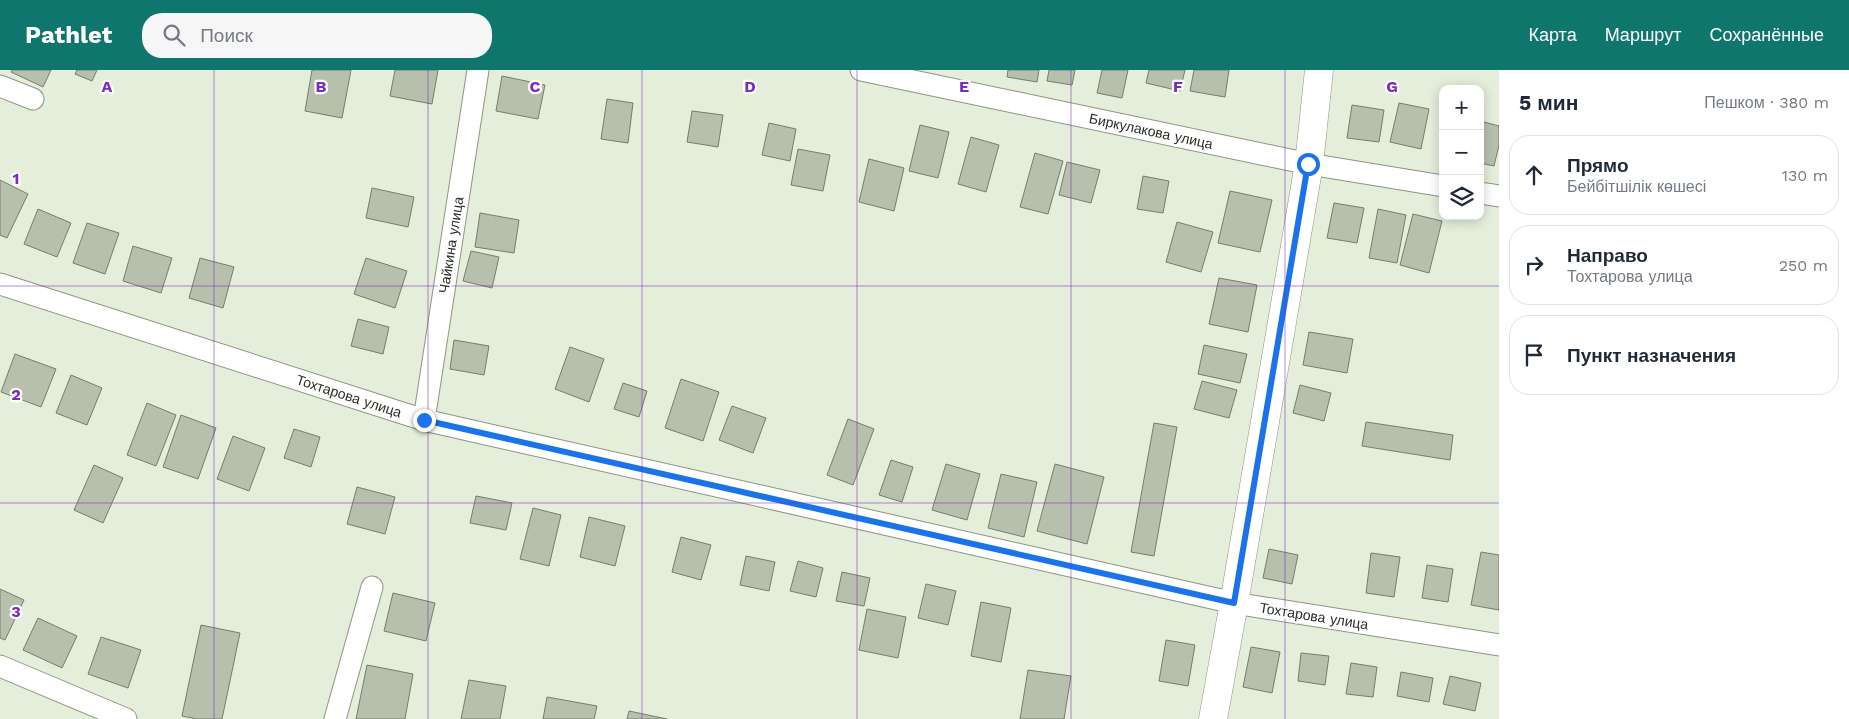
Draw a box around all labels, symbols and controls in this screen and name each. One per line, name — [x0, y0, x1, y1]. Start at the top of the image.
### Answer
search box — [142, 13, 492, 58]
text: Pathlet — [25, 21, 112, 49]
icon: search — [160, 21, 188, 49]
text: Поиск — [200, 24, 253, 47]
text: Карта — [1529, 24, 1577, 45]
text: Маршрут — [1605, 24, 1681, 45]
text: Сохранённые — [1709, 24, 1824, 45]
text: A — [102, 77, 113, 96]
text: B — [316, 77, 327, 96]
text: C — [530, 77, 541, 96]
text: D — [744, 77, 756, 96]
text: E — [959, 77, 969, 96]
text: F — [1173, 77, 1183, 96]
text: G — [1386, 77, 1398, 96]
map controls — [1439, 85, 1484, 220]
button: + — [1439, 85, 1484, 130]
text: 5 мин — [1519, 90, 1578, 115]
text: Пешком · 380 m — [1704, 93, 1829, 112]
street label: Биркулакова улица — [1088, 110, 1215, 152]
button: − — [1439, 130, 1484, 175]
route start — [1297, 153, 1320, 176]
text: Прямо — [1567, 154, 1629, 177]
icon: ahead — [1520, 161, 1548, 189]
text: 130 m — [1782, 166, 1828, 185]
text: 1 — [13, 169, 19, 188]
button: layers — [1439, 175, 1484, 220]
text: Бейбітшілік көшесі — [1567, 177, 1706, 196]
street label: Чайкина улица — [435, 195, 467, 294]
text: Направо — [1567, 244, 1648, 267]
icon: right — [1520, 251, 1548, 279]
text: 250 m — [1779, 256, 1828, 275]
text: Тохтарова улица — [1567, 267, 1693, 286]
icon: arrive — [1520, 341, 1548, 369]
text: Пункт назначения — [1567, 344, 1736, 367]
street label: Тохтарова улица — [294, 371, 404, 421]
text: 2 — [11, 385, 21, 404]
route end — [413, 409, 436, 432]
street label: Тохтарова улица — [1258, 600, 1370, 633]
text: 3 — [11, 602, 21, 621]

